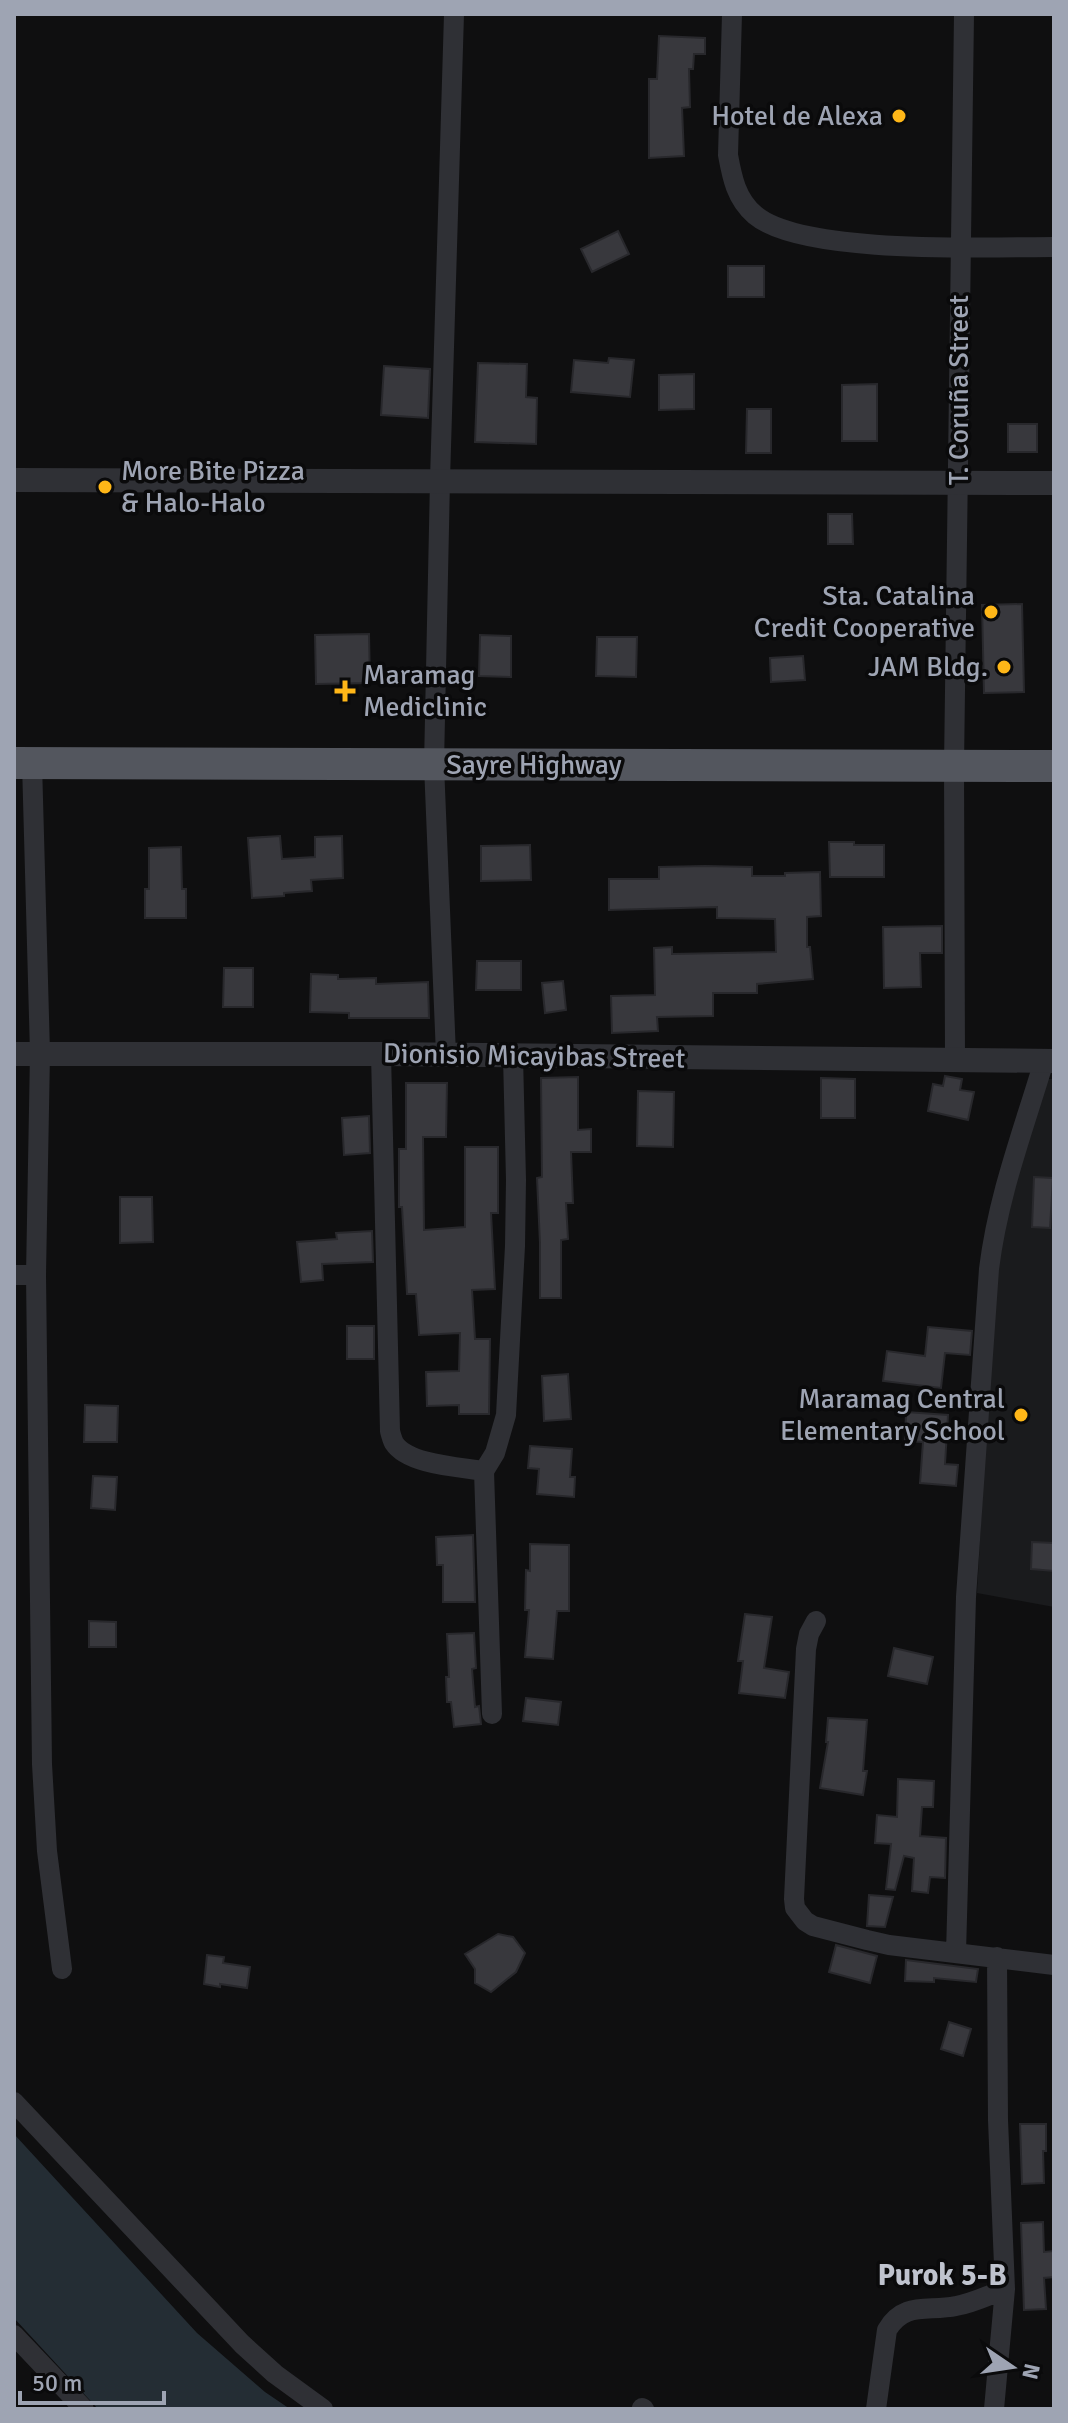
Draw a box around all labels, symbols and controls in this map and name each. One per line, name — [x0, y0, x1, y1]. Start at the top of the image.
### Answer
place label: Hotel de Alexa — [711, 99, 883, 133]
marker: Hotel de Alexa — [890, 107, 908, 125]
street label: T. Coruña Street — [942, 295, 976, 485]
place label: More Bite Pizza & Halo-Halo — [121, 454, 305, 520]
marker: More Bite Pizza & Halo-Halo — [96, 478, 114, 496]
place label: Sta. Catalina Credit Cooperative — [754, 579, 975, 645]
marker: Sta. Catalina Credit Cooperative — [982, 603, 1000, 621]
place label: JAM Bldg. — [868, 650, 988, 684]
place label: Maramag Mediclinic — [363, 658, 487, 724]
marker: JAM Bldg. — [995, 658, 1013, 676]
marker: Maramag Mediclinic — [334, 680, 356, 702]
street label: Sayre Highway — [446, 748, 622, 782]
street label: Dionisio Micayibas Street — [383, 1036, 686, 1076]
place label: Maramag Central Elementary School — [780, 1382, 1005, 1448]
marker: Maramag Central Elementary School — [1012, 1406, 1030, 1424]
district label: Purok 5-B — [877, 2257, 1007, 2294]
north arrow — [972, 2327, 1052, 2407]
scale bar — [20, 2355, 164, 2405]
text: N — [1016, 2361, 1046, 2382]
text: 50 m — [32, 2368, 82, 2398]

